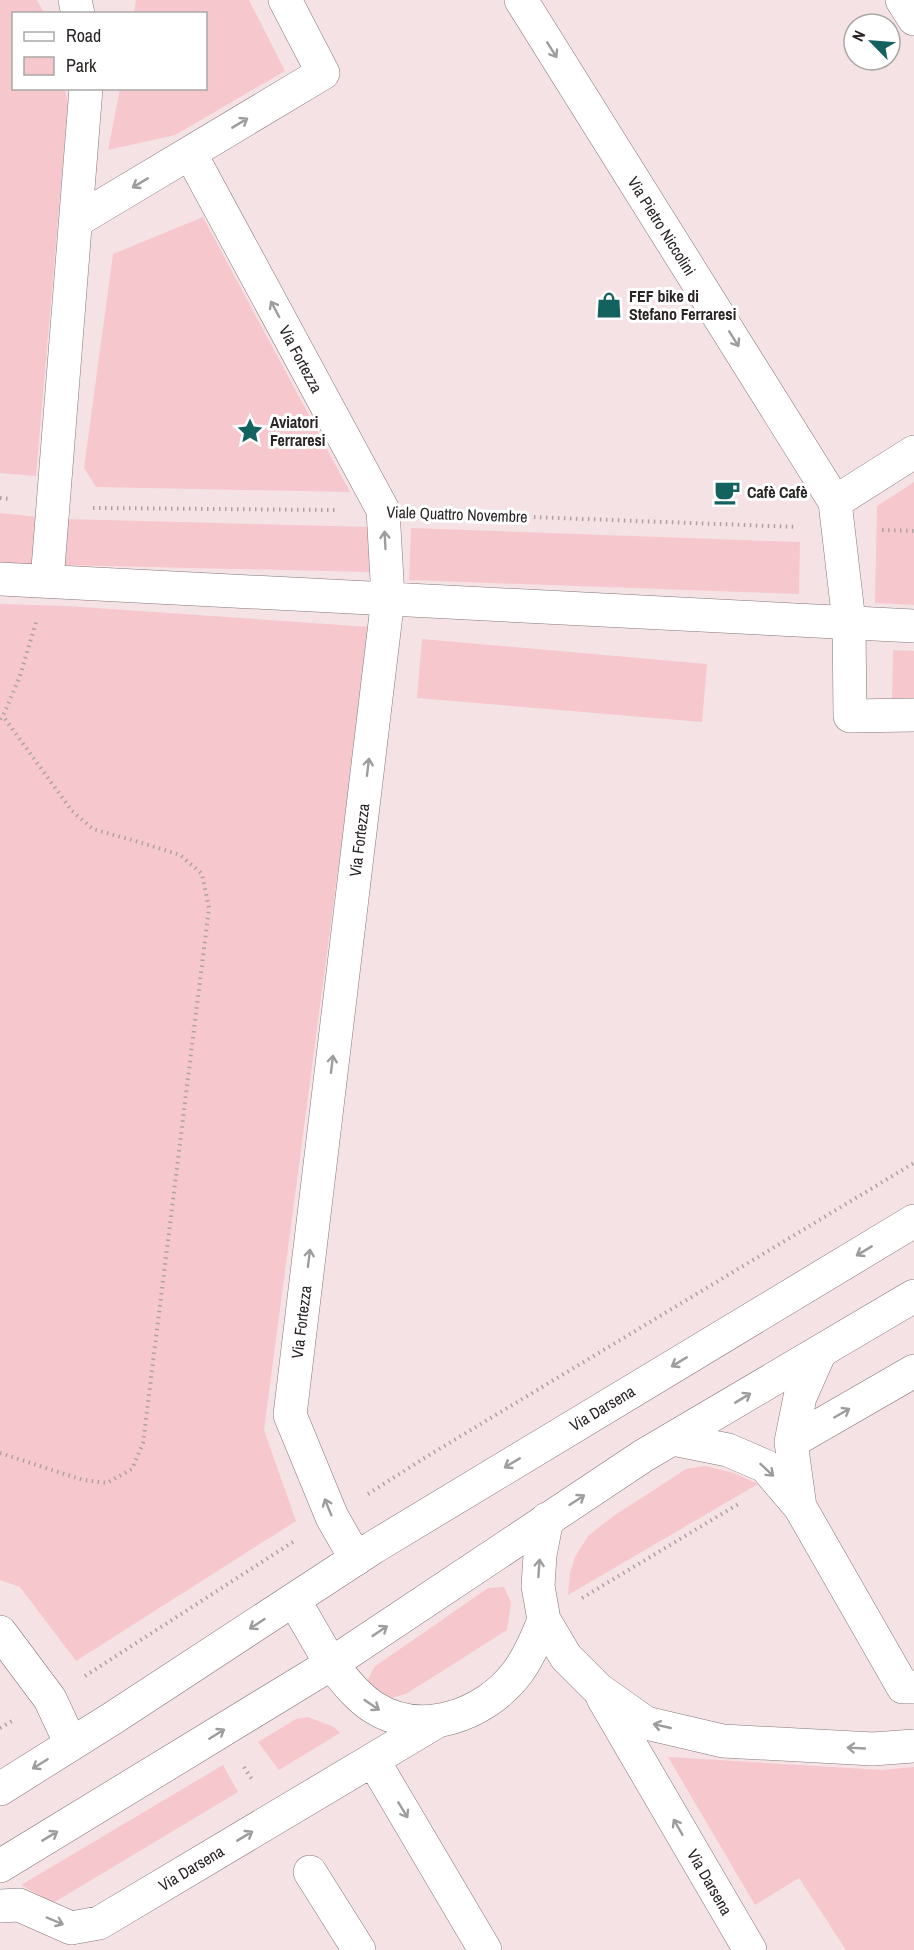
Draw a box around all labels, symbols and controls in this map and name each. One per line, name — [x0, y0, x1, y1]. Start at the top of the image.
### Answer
legend — [12, 12, 207, 90]
north arrow — [842, 12, 902, 72]
text: Road — [66, 23, 101, 48]
text: N — [846, 27, 870, 45]
one-way arrow — [545, 41, 558, 58]
text: Park — [66, 53, 97, 78]
one-way arrow — [231, 116, 248, 128]
street label: Via Pietro Niccolini — [623, 172, 701, 280]
one-way arrow — [132, 177, 149, 189]
place label: FEF bike di Stefano Ferraresi — [629, 285, 736, 325]
shop icon: FEF bike di Stefano Ferraresi — [594, 290, 624, 320]
one-way arrow — [269, 301, 280, 319]
street label: Via Fortezza — [274, 321, 328, 397]
one-way arrow — [728, 330, 740, 347]
place label: Aviatori Ferraresi — [270, 411, 326, 451]
place icon: Aviatori Ferraresi — [235, 416, 265, 446]
cafe icon: Cafè Cafè — [712, 477, 742, 507]
place label: Cafè Cafè — [747, 481, 808, 503]
street label: Viale Quattro Novembre — [386, 501, 528, 527]
one-way arrow — [379, 530, 390, 550]
one-way arrow — [362, 757, 373, 777]
street label: Via Fortezza — [344, 801, 374, 878]
one-way arrow — [327, 1055, 338, 1075]
one-way arrow — [856, 1246, 873, 1258]
one-way arrow — [304, 1249, 315, 1268]
street label: Via Fortezza — [286, 1283, 316, 1360]
one-way arrow — [671, 1357, 688, 1369]
street label: Via Darsena — [565, 1379, 639, 1436]
one-way arrow — [734, 1391, 751, 1403]
one-way arrow — [833, 1407, 850, 1419]
one-way arrow — [504, 1458, 521, 1470]
one-way arrow — [760, 1463, 775, 1477]
one-way arrow — [568, 1493, 585, 1506]
one-way arrow — [322, 1499, 333, 1517]
one-way arrow — [534, 1559, 545, 1579]
one-way arrow — [249, 1619, 266, 1631]
one-way arrow — [371, 1625, 387, 1637]
one-way arrow — [363, 1699, 380, 1711]
one-way arrow — [653, 1720, 672, 1732]
one-way arrow — [208, 1728, 225, 1740]
one-way arrow — [846, 1743, 866, 1754]
one-way arrow — [32, 1758, 49, 1770]
one-way arrow — [397, 1801, 409, 1818]
one-way arrow — [672, 1819, 684, 1836]
one-way arrow — [41, 1829, 58, 1841]
one-way arrow — [236, 1830, 253, 1842]
street label: Via Darsena — [154, 1839, 228, 1896]
street label: Via Darsena — [682, 1845, 738, 1920]
one-way arrow — [45, 1916, 63, 1927]

